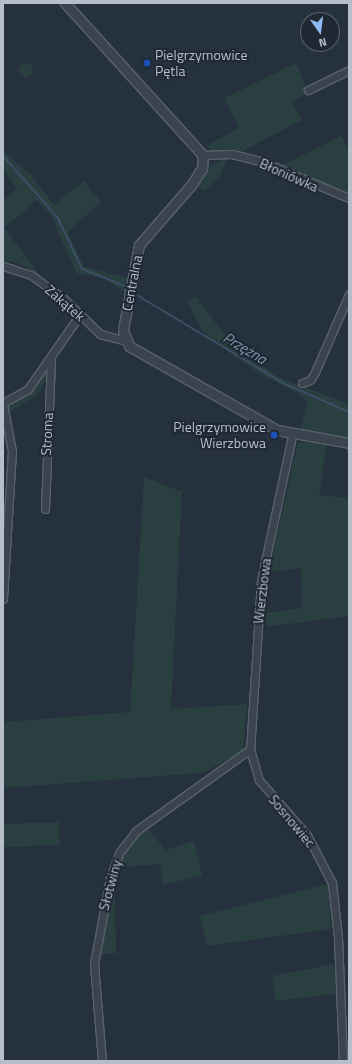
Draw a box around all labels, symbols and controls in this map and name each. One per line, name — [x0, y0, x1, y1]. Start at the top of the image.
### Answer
north arrow — [300, 12, 340, 52]
text: N — [317, 34, 328, 51]
place label: Pielgrzymowice Pętla — [155, 47, 248, 80]
marker: Pielgrzymowice Pętla — [142, 58, 152, 68]
street label: Błoniówka — [257, 155, 321, 195]
street label: Centralna — [118, 254, 146, 312]
street label: Zakątek — [42, 281, 88, 325]
water label: Przężna — [220, 328, 270, 368]
street label: Stroma — [37, 412, 57, 456]
place label: Pielgrzymowice Wierzbowa — [173, 419, 266, 452]
marker: Pielgrzymowice Wierzbowa — [269, 430, 279, 440]
street label: Wierzbowa — [250, 557, 274, 625]
street label: Sosnowiec — [265, 791, 319, 851]
street label: Słotwiny — [95, 858, 125, 912]

